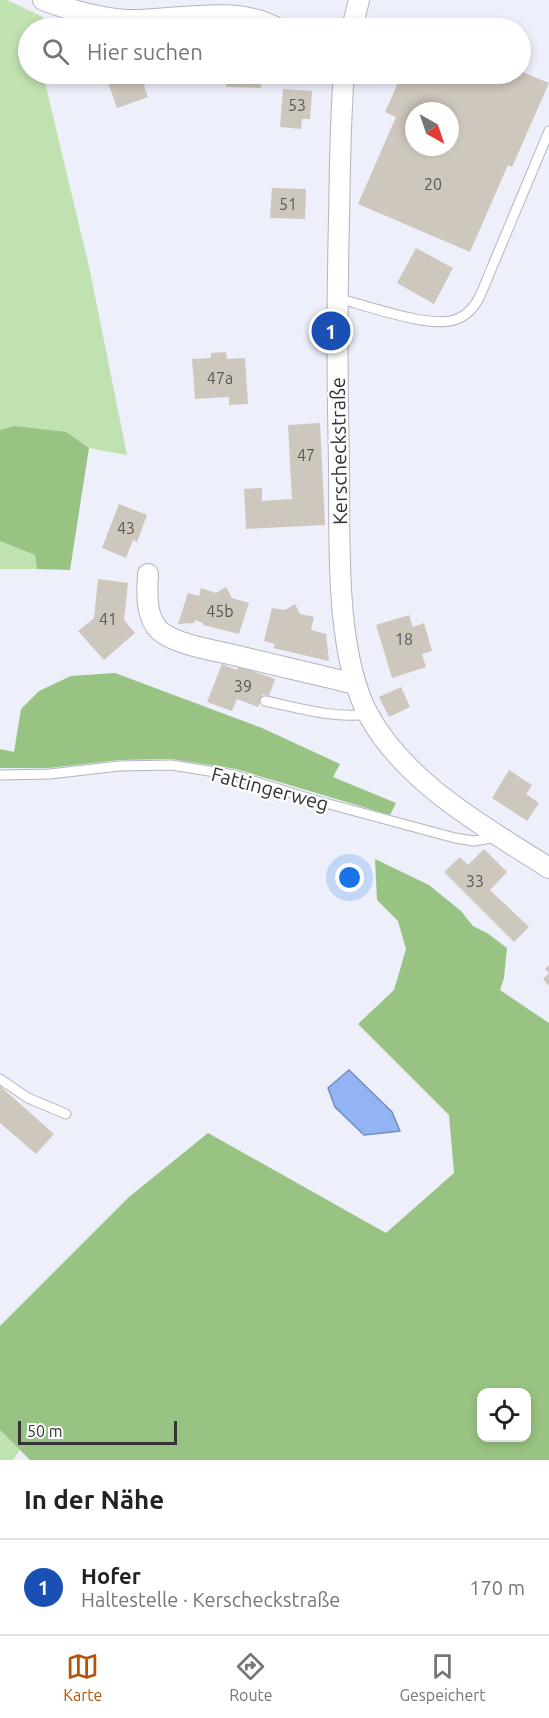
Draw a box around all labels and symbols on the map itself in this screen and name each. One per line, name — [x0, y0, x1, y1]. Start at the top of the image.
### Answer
house number: 53 — [288, 96, 306, 114]
north arrow — [405, 102, 459, 156]
house number: 20 — [424, 175, 442, 193]
house number: 51 — [279, 195, 297, 213]
pin: 1 — [312, 308, 350, 354]
house number: 47a — [207, 369, 233, 387]
street label: Kerscheckstraße — [326, 377, 351, 525]
house number: 47 — [297, 446, 315, 464]
house number: 43 — [117, 519, 135, 537]
house number: 45b — [206, 602, 234, 620]
house number: 41 — [99, 610, 117, 628]
house number: 18 — [395, 630, 413, 648]
house number: 39 — [234, 677, 252, 695]
street label: Fattingerweg — [209, 762, 331, 815]
your location — [335, 863, 364, 892]
house number: 33 — [466, 872, 484, 890]
scale bar — [18, 1418, 177, 1446]

